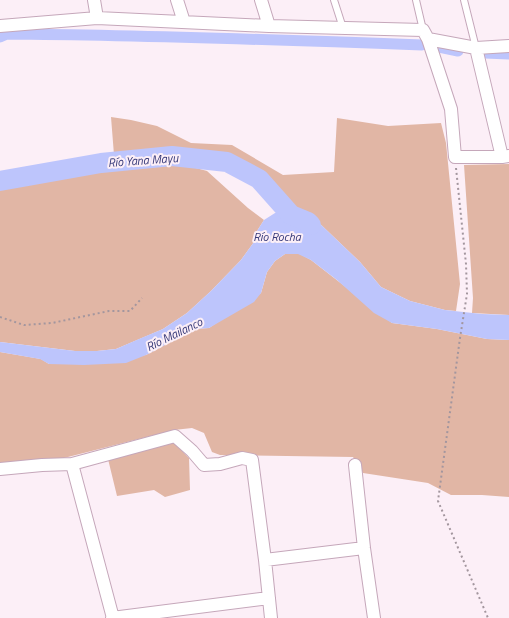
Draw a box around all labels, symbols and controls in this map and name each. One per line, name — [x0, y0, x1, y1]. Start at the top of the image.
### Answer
water label: Río Yana Mayu — [107, 148, 180, 172]
water label: Río Rocha — [253, 227, 302, 246]
water label: Río Mailanco — [142, 312, 206, 356]

